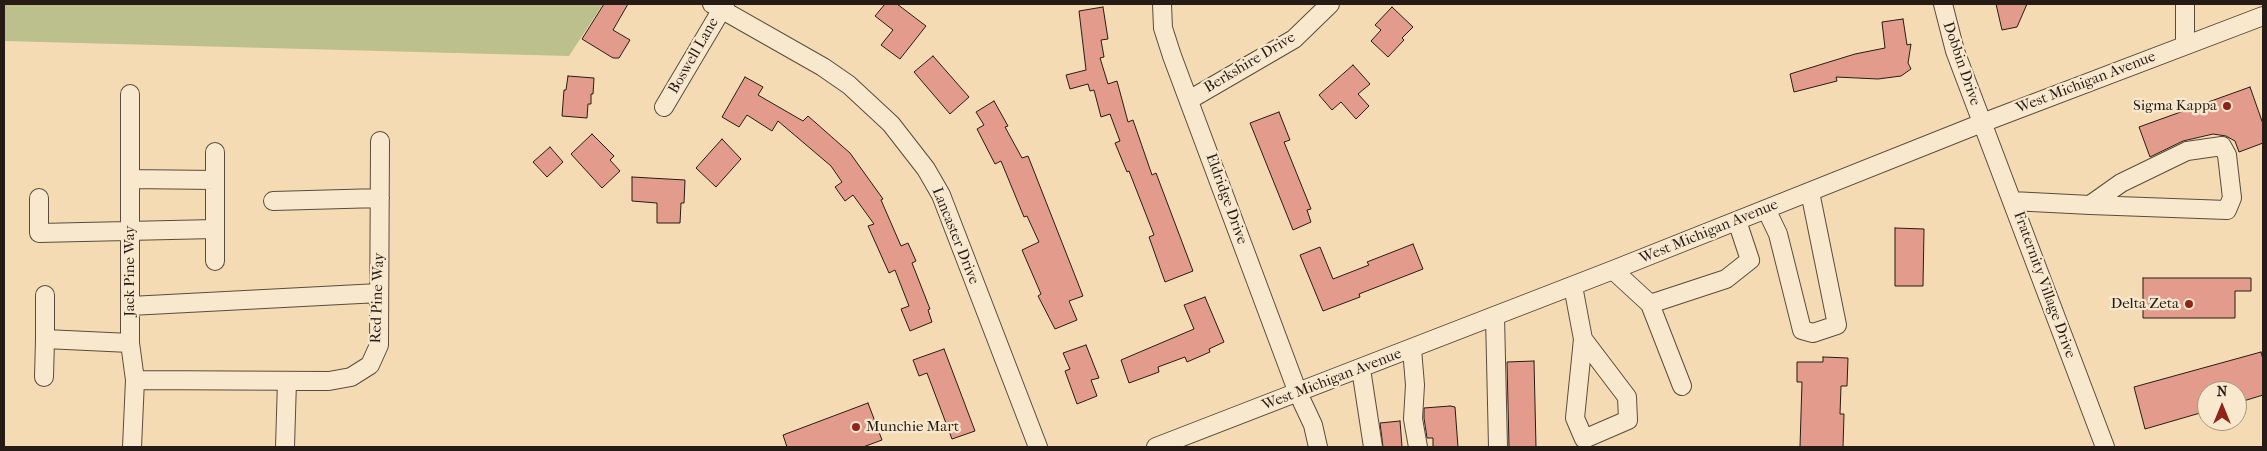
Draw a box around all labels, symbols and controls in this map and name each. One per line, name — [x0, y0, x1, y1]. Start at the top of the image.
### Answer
street label: Boswell Lane — [665, 15, 723, 97]
street label: Dobbin Drive — [1938, 20, 1984, 108]
street label: Berkshire Drive — [1201, 29, 1299, 97]
street label: West Michigan Avenue — [2014, 48, 2158, 118]
place label: Sigma Kappa — [2133, 97, 2217, 115]
marker: Sigma Kappa — [2221, 100, 2233, 112]
street label: Eldridge Drive — [1201, 151, 1251, 247]
street label: Lancaster Drive — [927, 185, 983, 287]
street label: West Michigan Avenue — [1637, 196, 1781, 268]
street label: Fraternity Village Drive — [2009, 209, 2079, 361]
street label: Jack Pine Way — [121, 226, 139, 316]
street label: Red Pine Way — [367, 252, 389, 344]
place label: Delta Zeta — [2111, 295, 2179, 313]
marker: Delta Zeta — [2183, 298, 2195, 310]
street label: West Michigan Avenue — [1260, 345, 1404, 415]
north arrow — [2197, 381, 2247, 431]
text: N — [2217, 383, 2227, 400]
place label: Munchie Mart — [866, 418, 959, 436]
marker: Munchie Mart — [850, 421, 862, 433]

